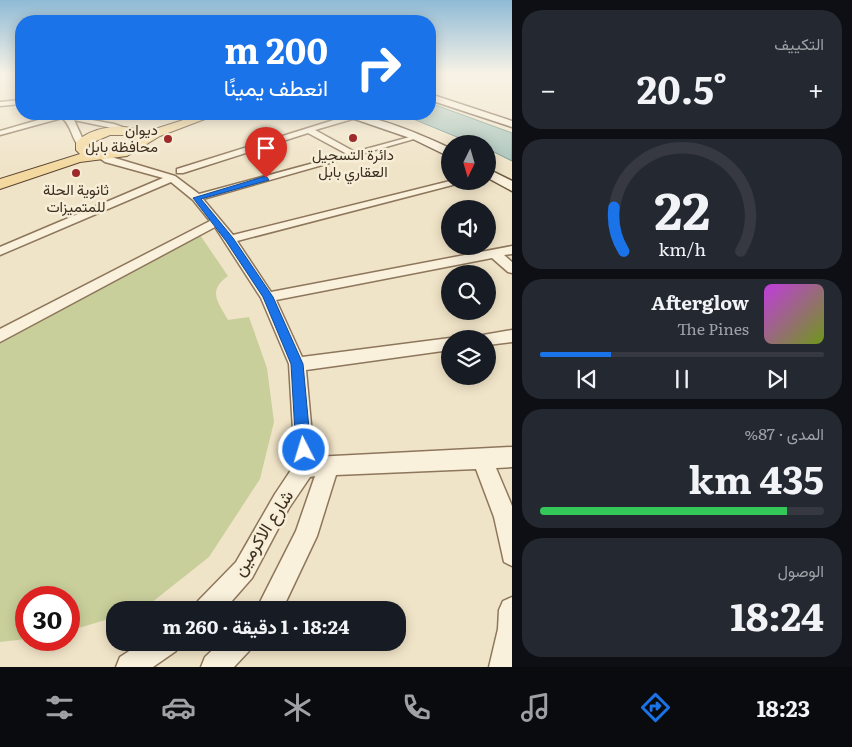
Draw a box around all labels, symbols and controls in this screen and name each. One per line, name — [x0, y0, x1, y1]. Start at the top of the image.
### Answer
text: 200 m — [224, 23, 328, 75]
text: التكييف — [774, 31, 824, 55]
icon: right — [346, 35, 411, 100]
text: 20.5° — [637, 59, 727, 116]
text: − — [540, 67, 556, 109]
text: + — [808, 67, 824, 109]
text: انعطف يمينًا — [224, 70, 328, 103]
place label: ديوان محافظة بابل — [85, 117, 158, 157]
pin — [245, 127, 287, 178]
marker: دائرة التسجيل العقاري بابل — [347, 132, 359, 144]
marker: ديوان محافظة بابل — [162, 133, 174, 145]
icon: arrive — [252, 134, 280, 162]
north arrow — [441, 135, 496, 190]
map controls — [441, 135, 496, 385]
place label: دائرة التسجيل العقاري بابل — [312, 142, 394, 185]
marker: ثانوية الحلة للمتميزات — [70, 167, 82, 179]
text: 22 — [654, 169, 710, 246]
place label: ثانوية الحلة للمتميزات — [43, 177, 109, 217]
button: sound — [441, 200, 496, 255]
text: km/h — [658, 235, 706, 262]
button: search — [441, 265, 496, 320]
text: Afterglow — [651, 288, 749, 316]
text: The Pines — [677, 316, 749, 340]
button: layers — [441, 330, 496, 385]
icon: previous — [573, 365, 601, 393]
icon: pause — [668, 365, 696, 393]
icon: next — [763, 365, 791, 393]
text: المدى · 87% — [745, 421, 824, 445]
position arrow — [277, 423, 329, 475]
text: 435 km — [688, 449, 824, 506]
street label: شارع الاكرمين — [224, 484, 299, 581]
text: الوصول — [778, 558, 824, 582]
speed limit sign: 30 — [15, 586, 80, 651]
text: 18:24 — [730, 586, 824, 643]
text: 18:24 · 1 دقيقة · 260 m — [163, 612, 349, 640]
icon: filters — [42, 690, 77, 725]
icon: car — [161, 690, 196, 725]
icon: climate — [280, 690, 315, 725]
icon: phone — [399, 690, 434, 725]
icon: music — [518, 690, 553, 725]
icon: directions — [638, 690, 673, 725]
text: 18:23 — [757, 691, 810, 724]

